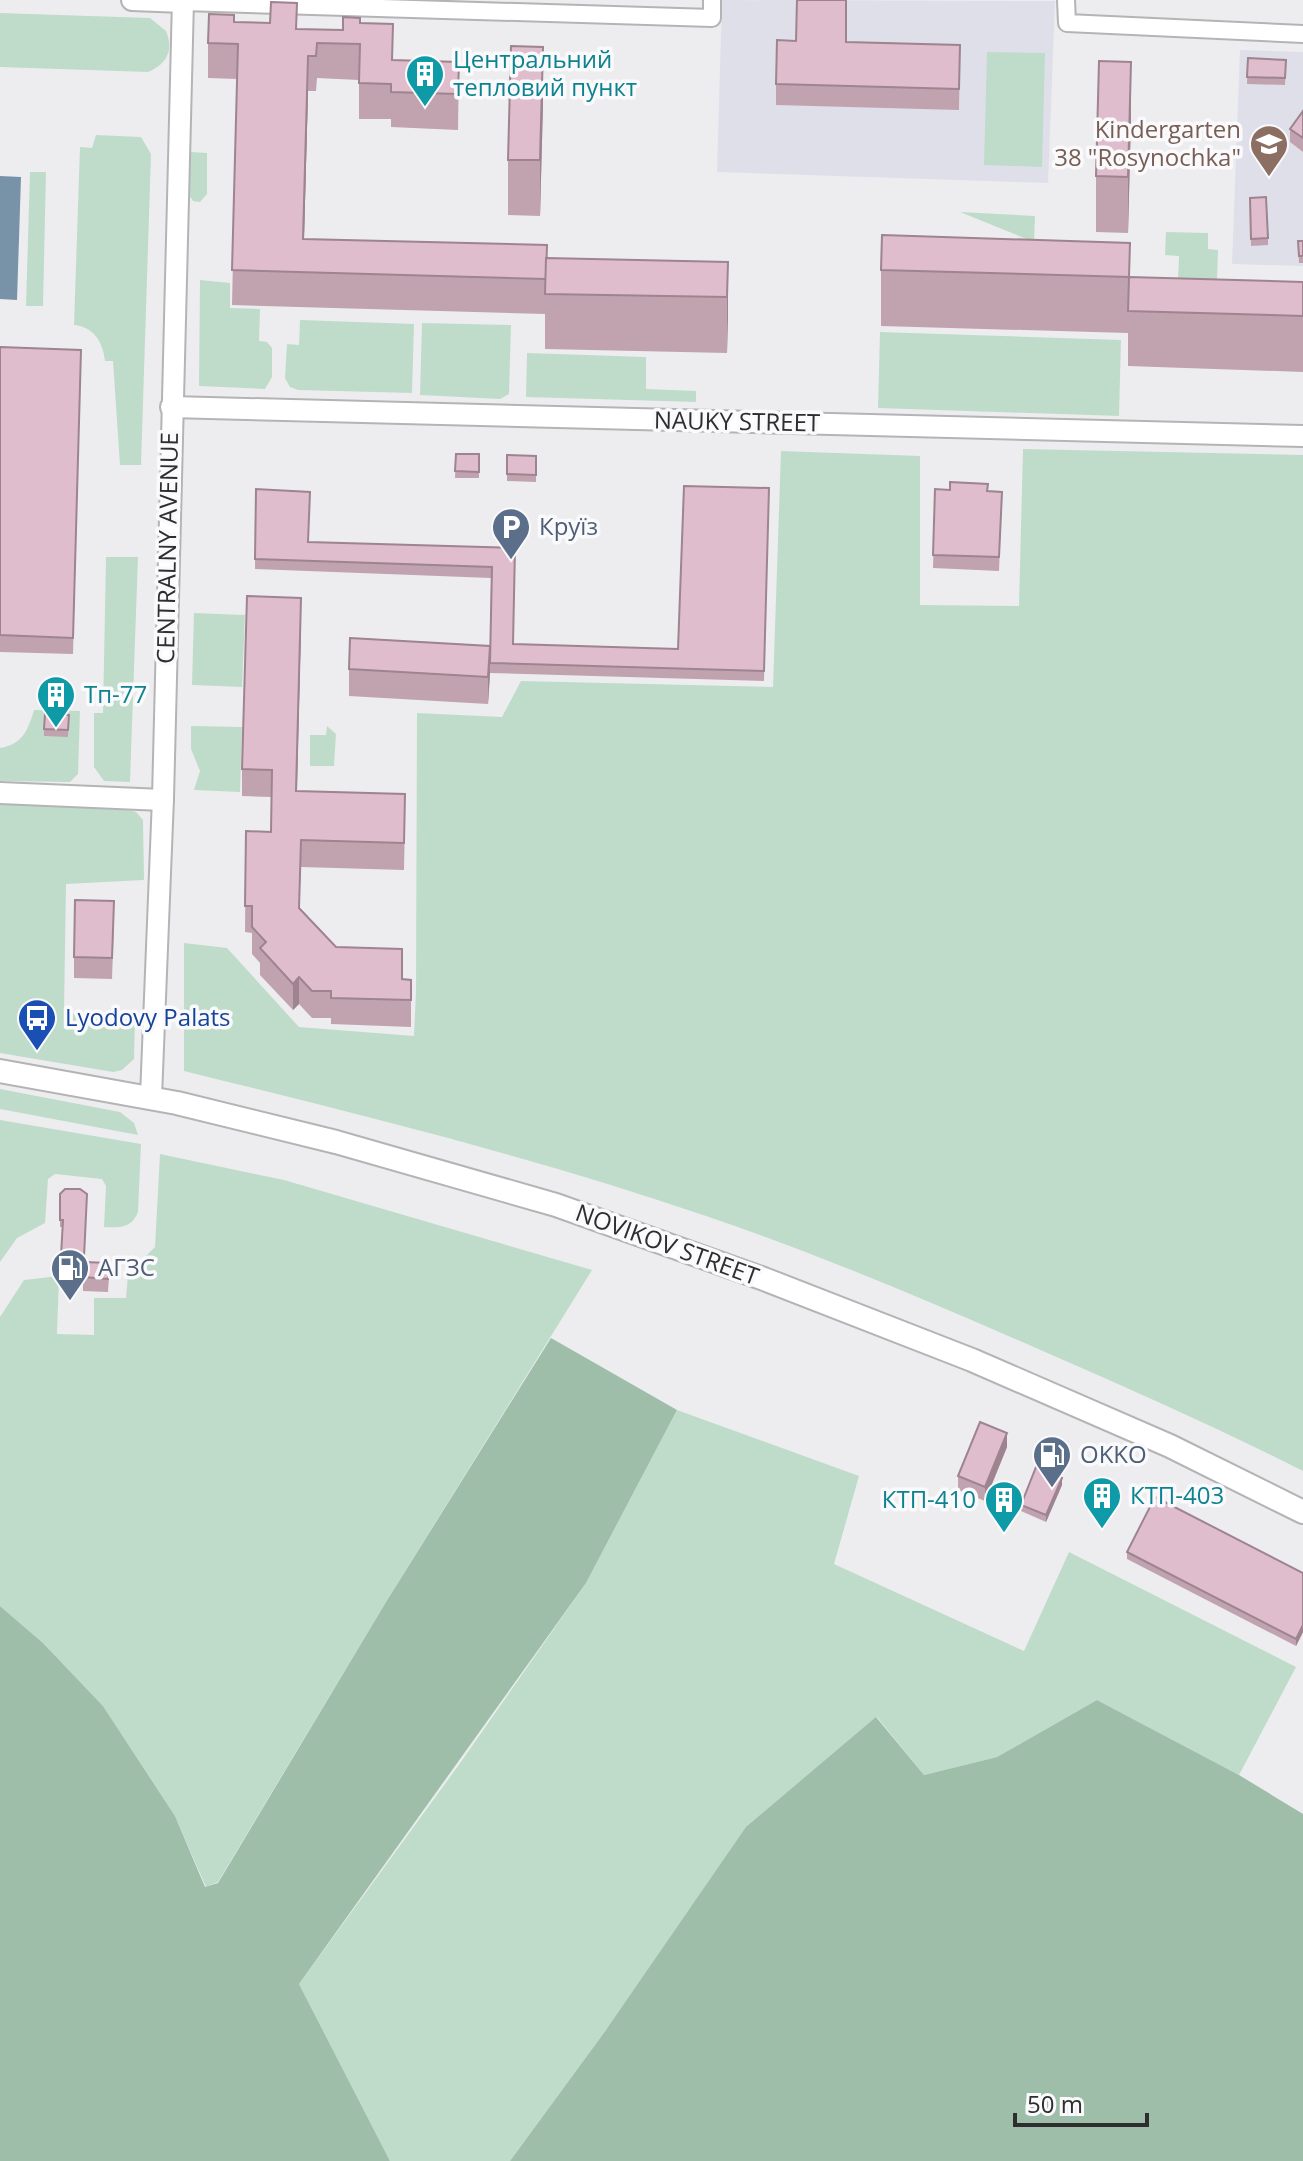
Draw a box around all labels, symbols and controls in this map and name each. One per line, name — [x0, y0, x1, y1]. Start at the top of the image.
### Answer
place label: Центральний тепловий пункт — [453, 42, 637, 103]
building icon: Центральний тепловий пункт — [404, 53, 446, 108]
place label: Kindergarten 38 "Rosynochka" — [1054, 112, 1241, 173]
school or university icon: Kindergarten 38 "Rosynochka" — [1248, 123, 1290, 178]
street label: NAUKY STREET — [654, 403, 820, 438]
street label: CENTRALNY AVENUE — [148, 432, 185, 664]
parking icon: Круїз — [490, 506, 532, 561]
place label: Круїз — [539, 509, 598, 542]
building icon: Тп-77 — [35, 674, 77, 729]
place label: Тп-77 — [84, 677, 147, 710]
bus stop icon: Lyodovy Palats — [16, 997, 58, 1052]
place label: Lyodovy Palats — [65, 1000, 231, 1033]
street label: NOVIKOV STREET — [571, 1195, 764, 1292]
fuel station icon: АГЗС — [49, 1247, 91, 1302]
place label: АГЗС — [98, 1250, 155, 1283]
fuel station icon: OKKO — [1031, 1434, 1073, 1489]
place label: OKKO — [1080, 1437, 1147, 1470]
building icon: КТП-403 — [1081, 1475, 1123, 1530]
place label: КТП-403 — [1130, 1478, 1224, 1511]
building icon: КТП-410 — [983, 1479, 1025, 1534]
place label: КТП-410 — [882, 1482, 976, 1515]
scale bar — [1015, 2077, 1147, 2127]
text: 50 m — [1027, 2087, 1083, 2120]

